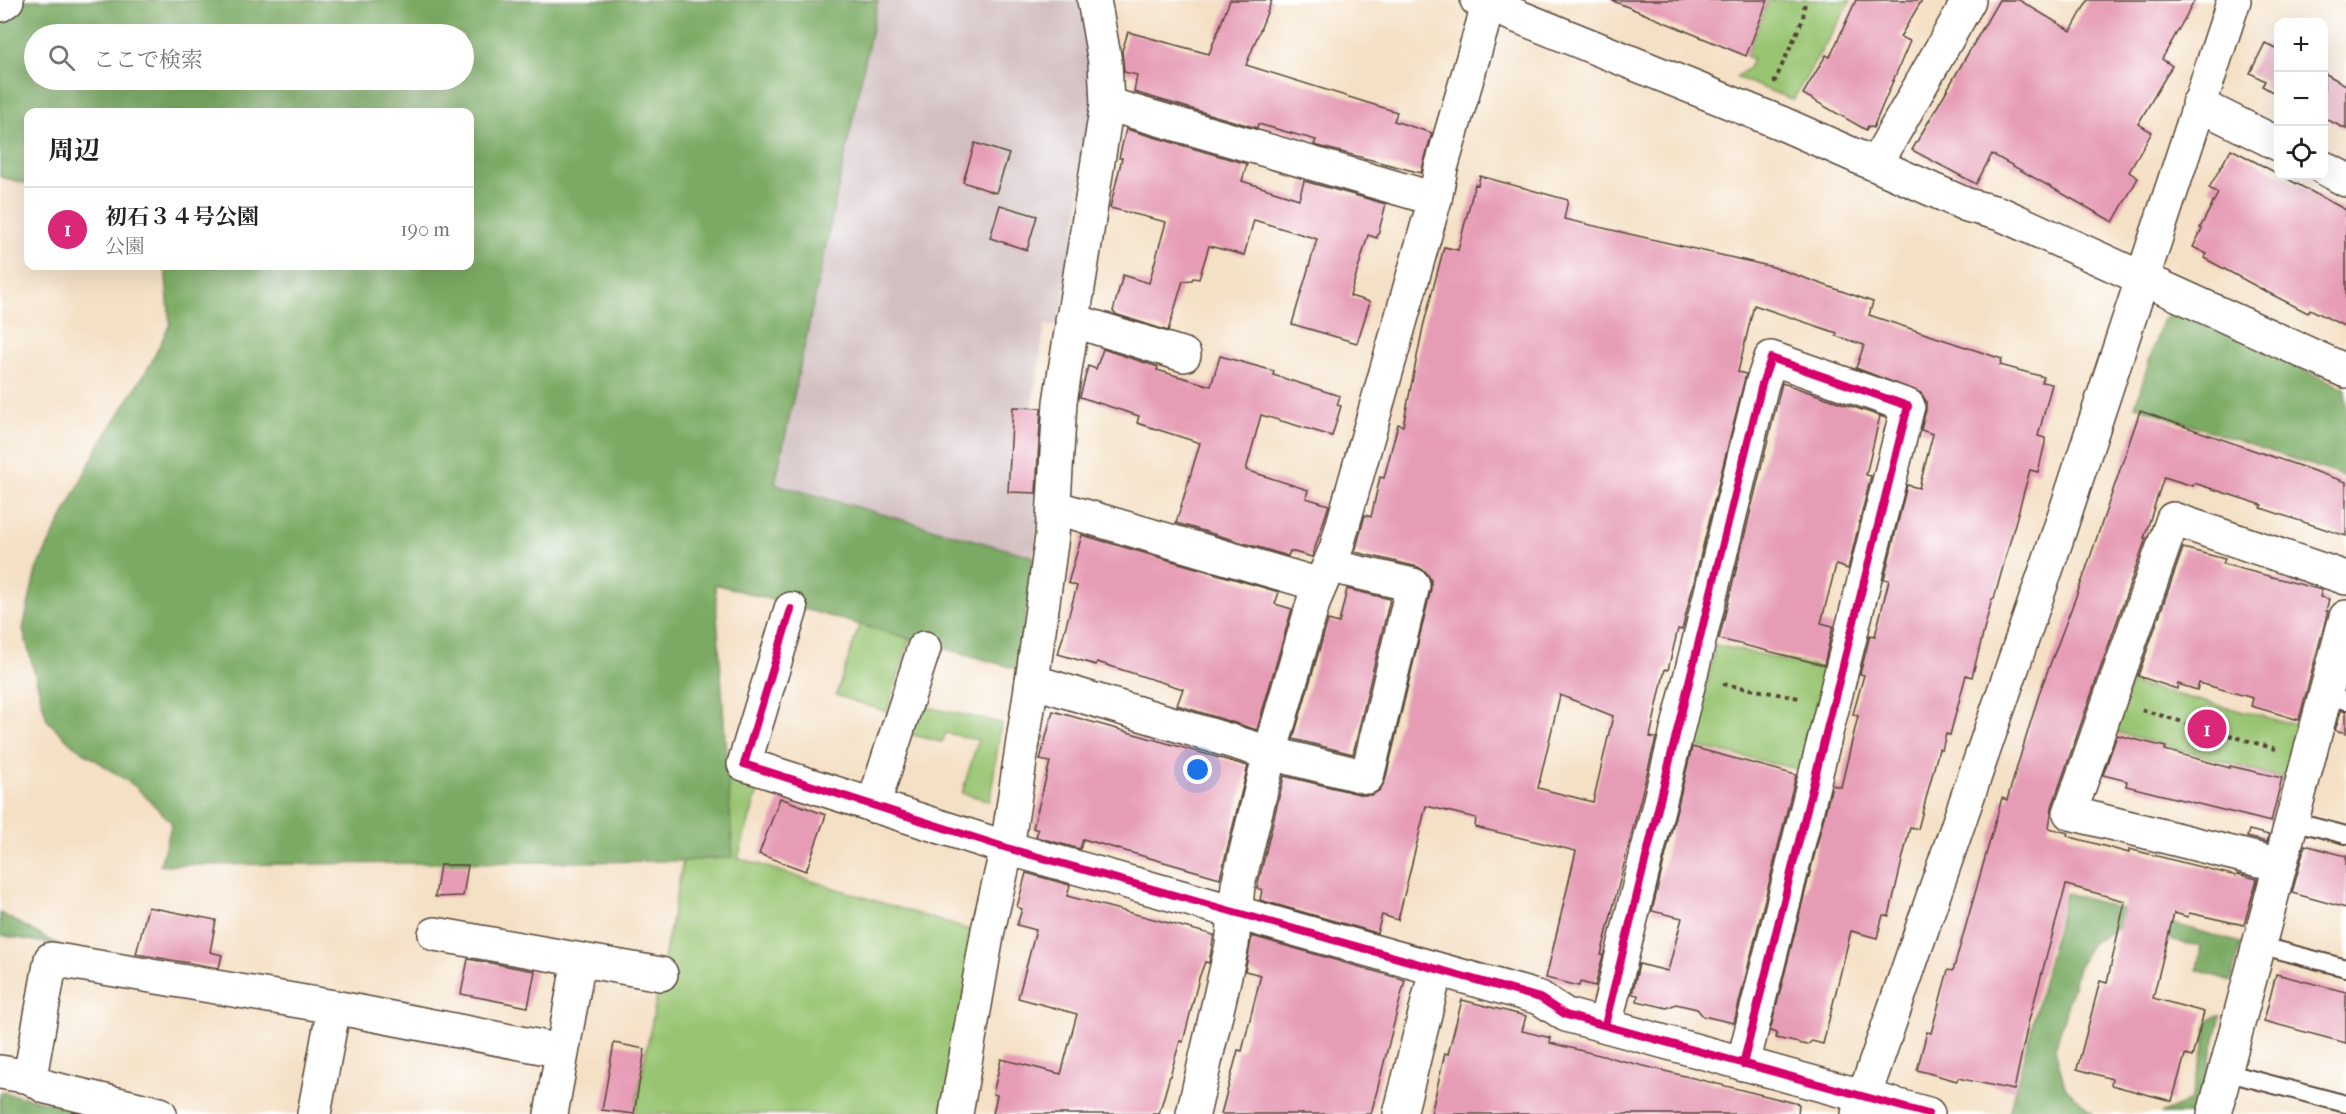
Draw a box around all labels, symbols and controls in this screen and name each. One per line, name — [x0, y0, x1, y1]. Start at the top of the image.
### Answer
map controls — [2274, 18, 2328, 180]
button: + — [2274, 18, 2328, 72]
search box — [24, 24, 474, 90]
icon: search — [45, 41, 78, 74]
text: ここで検索 — [93, 47, 203, 73]
button: − — [2274, 72, 2328, 126]
button: locate — [2274, 126, 2328, 180]
text: 周辺 — [48, 135, 100, 166]
text: 初石３４号公園 — [105, 204, 259, 230]
text: 1 — [64, 218, 71, 241]
text: 190 m — [400, 218, 450, 241]
text: 公園 — [105, 235, 145, 258]
pin: 1 — [2188, 706, 2226, 752]
your location — [1183, 755, 1212, 784]

